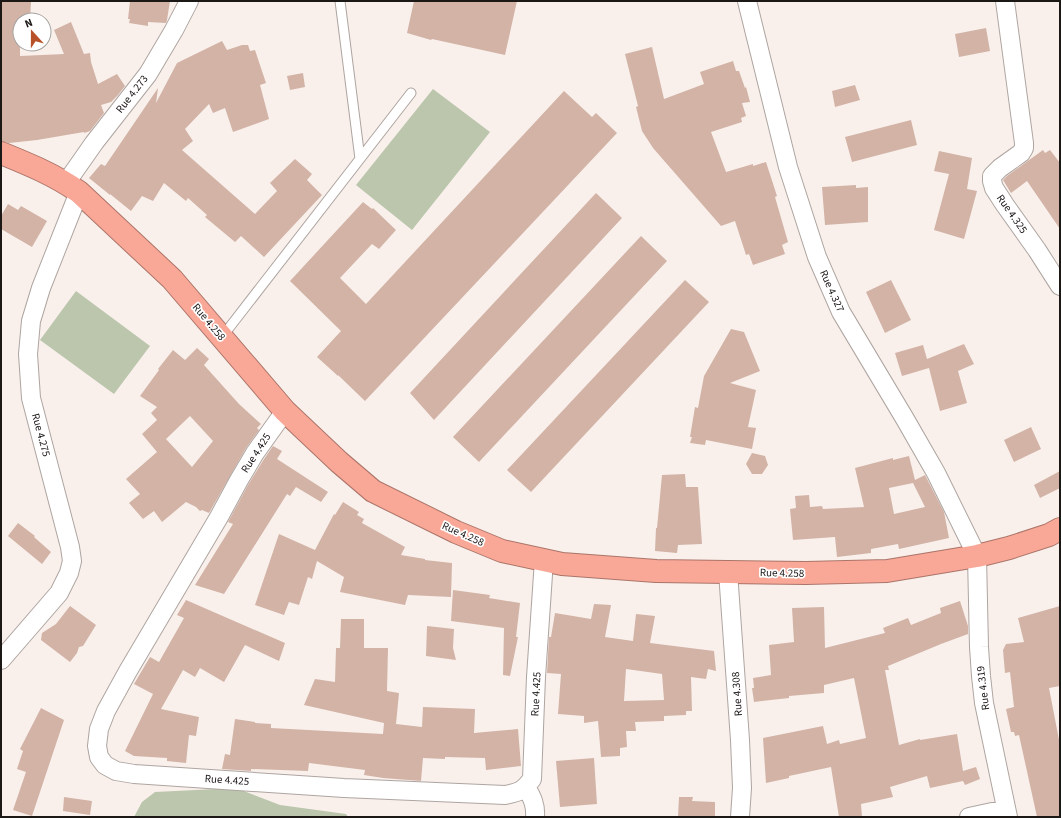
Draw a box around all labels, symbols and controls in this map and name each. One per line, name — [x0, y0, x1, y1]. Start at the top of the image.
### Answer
north arrow — [12, 12, 52, 52]
text: N — [22, 15, 35, 31]
street label: Rue 4.273 — [112, 72, 152, 116]
street label: Rue 4.325 — [993, 191, 1031, 237]
street label: Rue 4.327 — [816, 268, 848, 314]
street label: Rue 4.258 — [189, 300, 229, 344]
street label: Rue 4.275 — [28, 412, 54, 458]
street label: Rue 4.425 — [238, 430, 274, 476]
street label: Rue 4.258 — [440, 518, 487, 550]
street label: Rue 4.258 — [760, 565, 805, 581]
street label: Rue 4.319 — [973, 665, 993, 711]
street label: Rue 4.425 — [527, 671, 545, 717]
street label: Rue 4.308 — [728, 671, 746, 717]
street label: Rue 4.425 — [204, 771, 250, 789]

